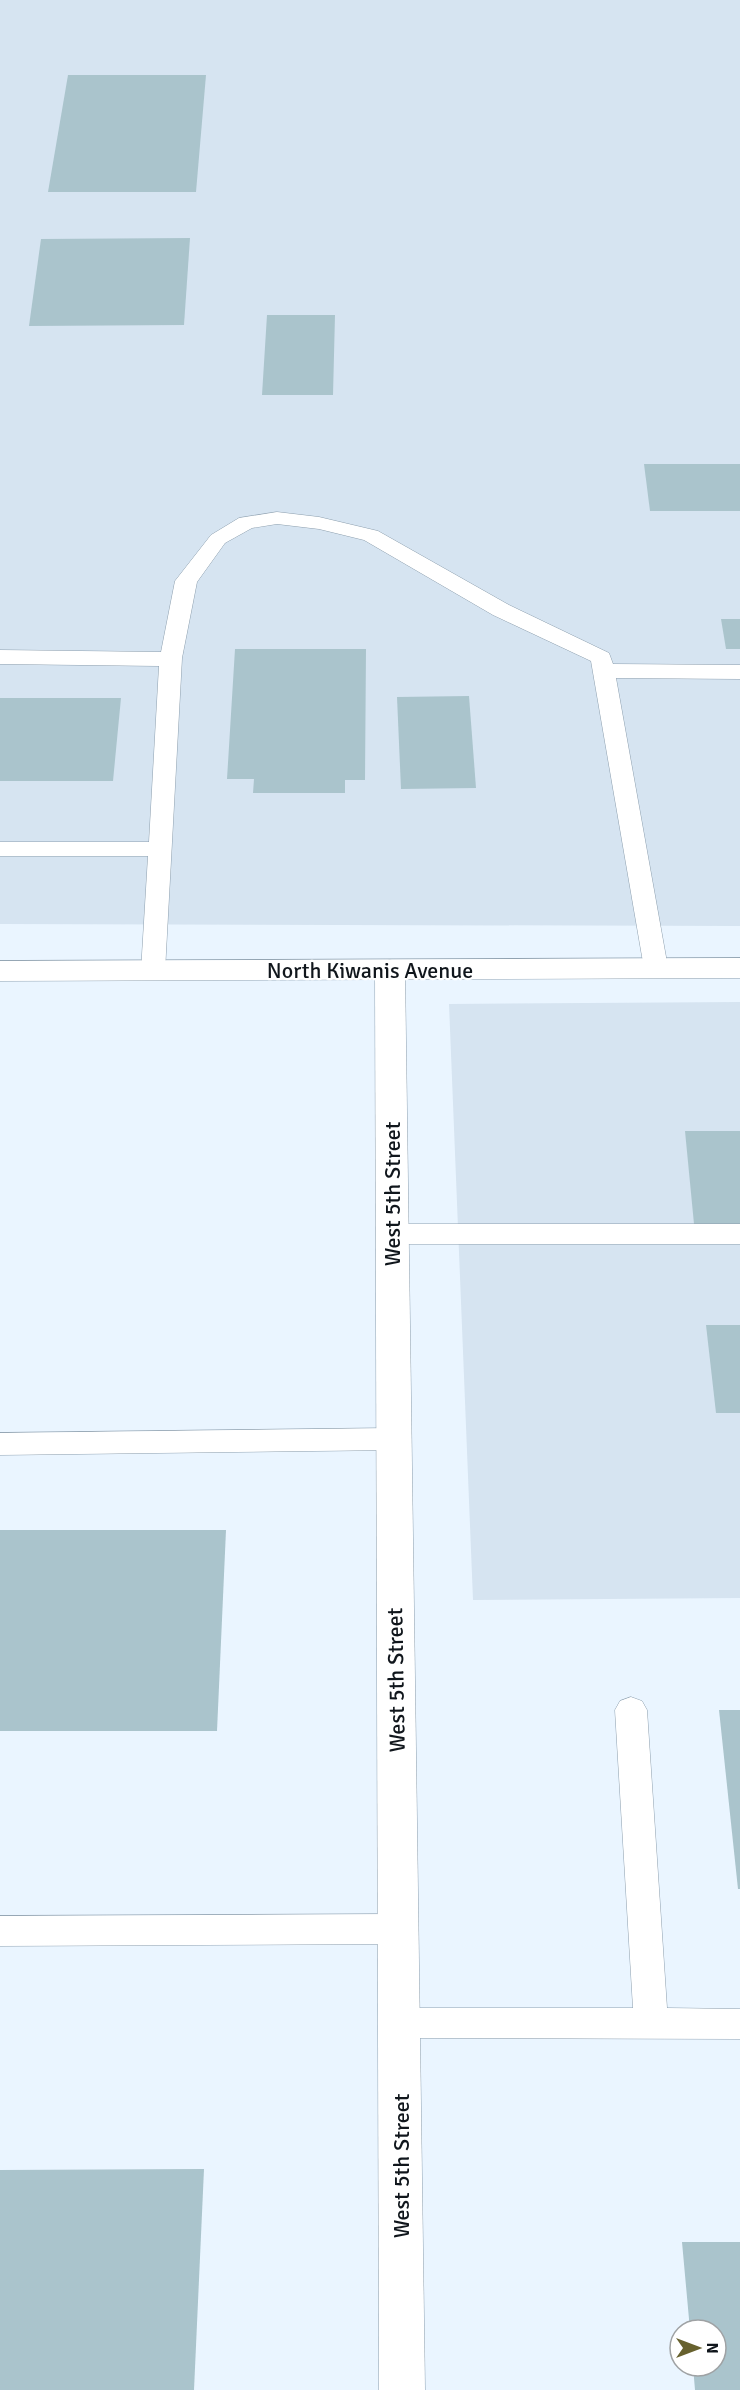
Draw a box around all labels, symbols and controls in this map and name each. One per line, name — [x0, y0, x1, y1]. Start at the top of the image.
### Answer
street label: North Kiwanis Avenue — [267, 957, 473, 984]
street label: West 5th Street — [379, 1121, 406, 1266]
street label: West 5th Street — [381, 1607, 411, 1753]
street label: West 5th Street — [388, 2093, 415, 2238]
north arrow — [668, 2318, 728, 2378]
text: N — [702, 2342, 722, 2354]

